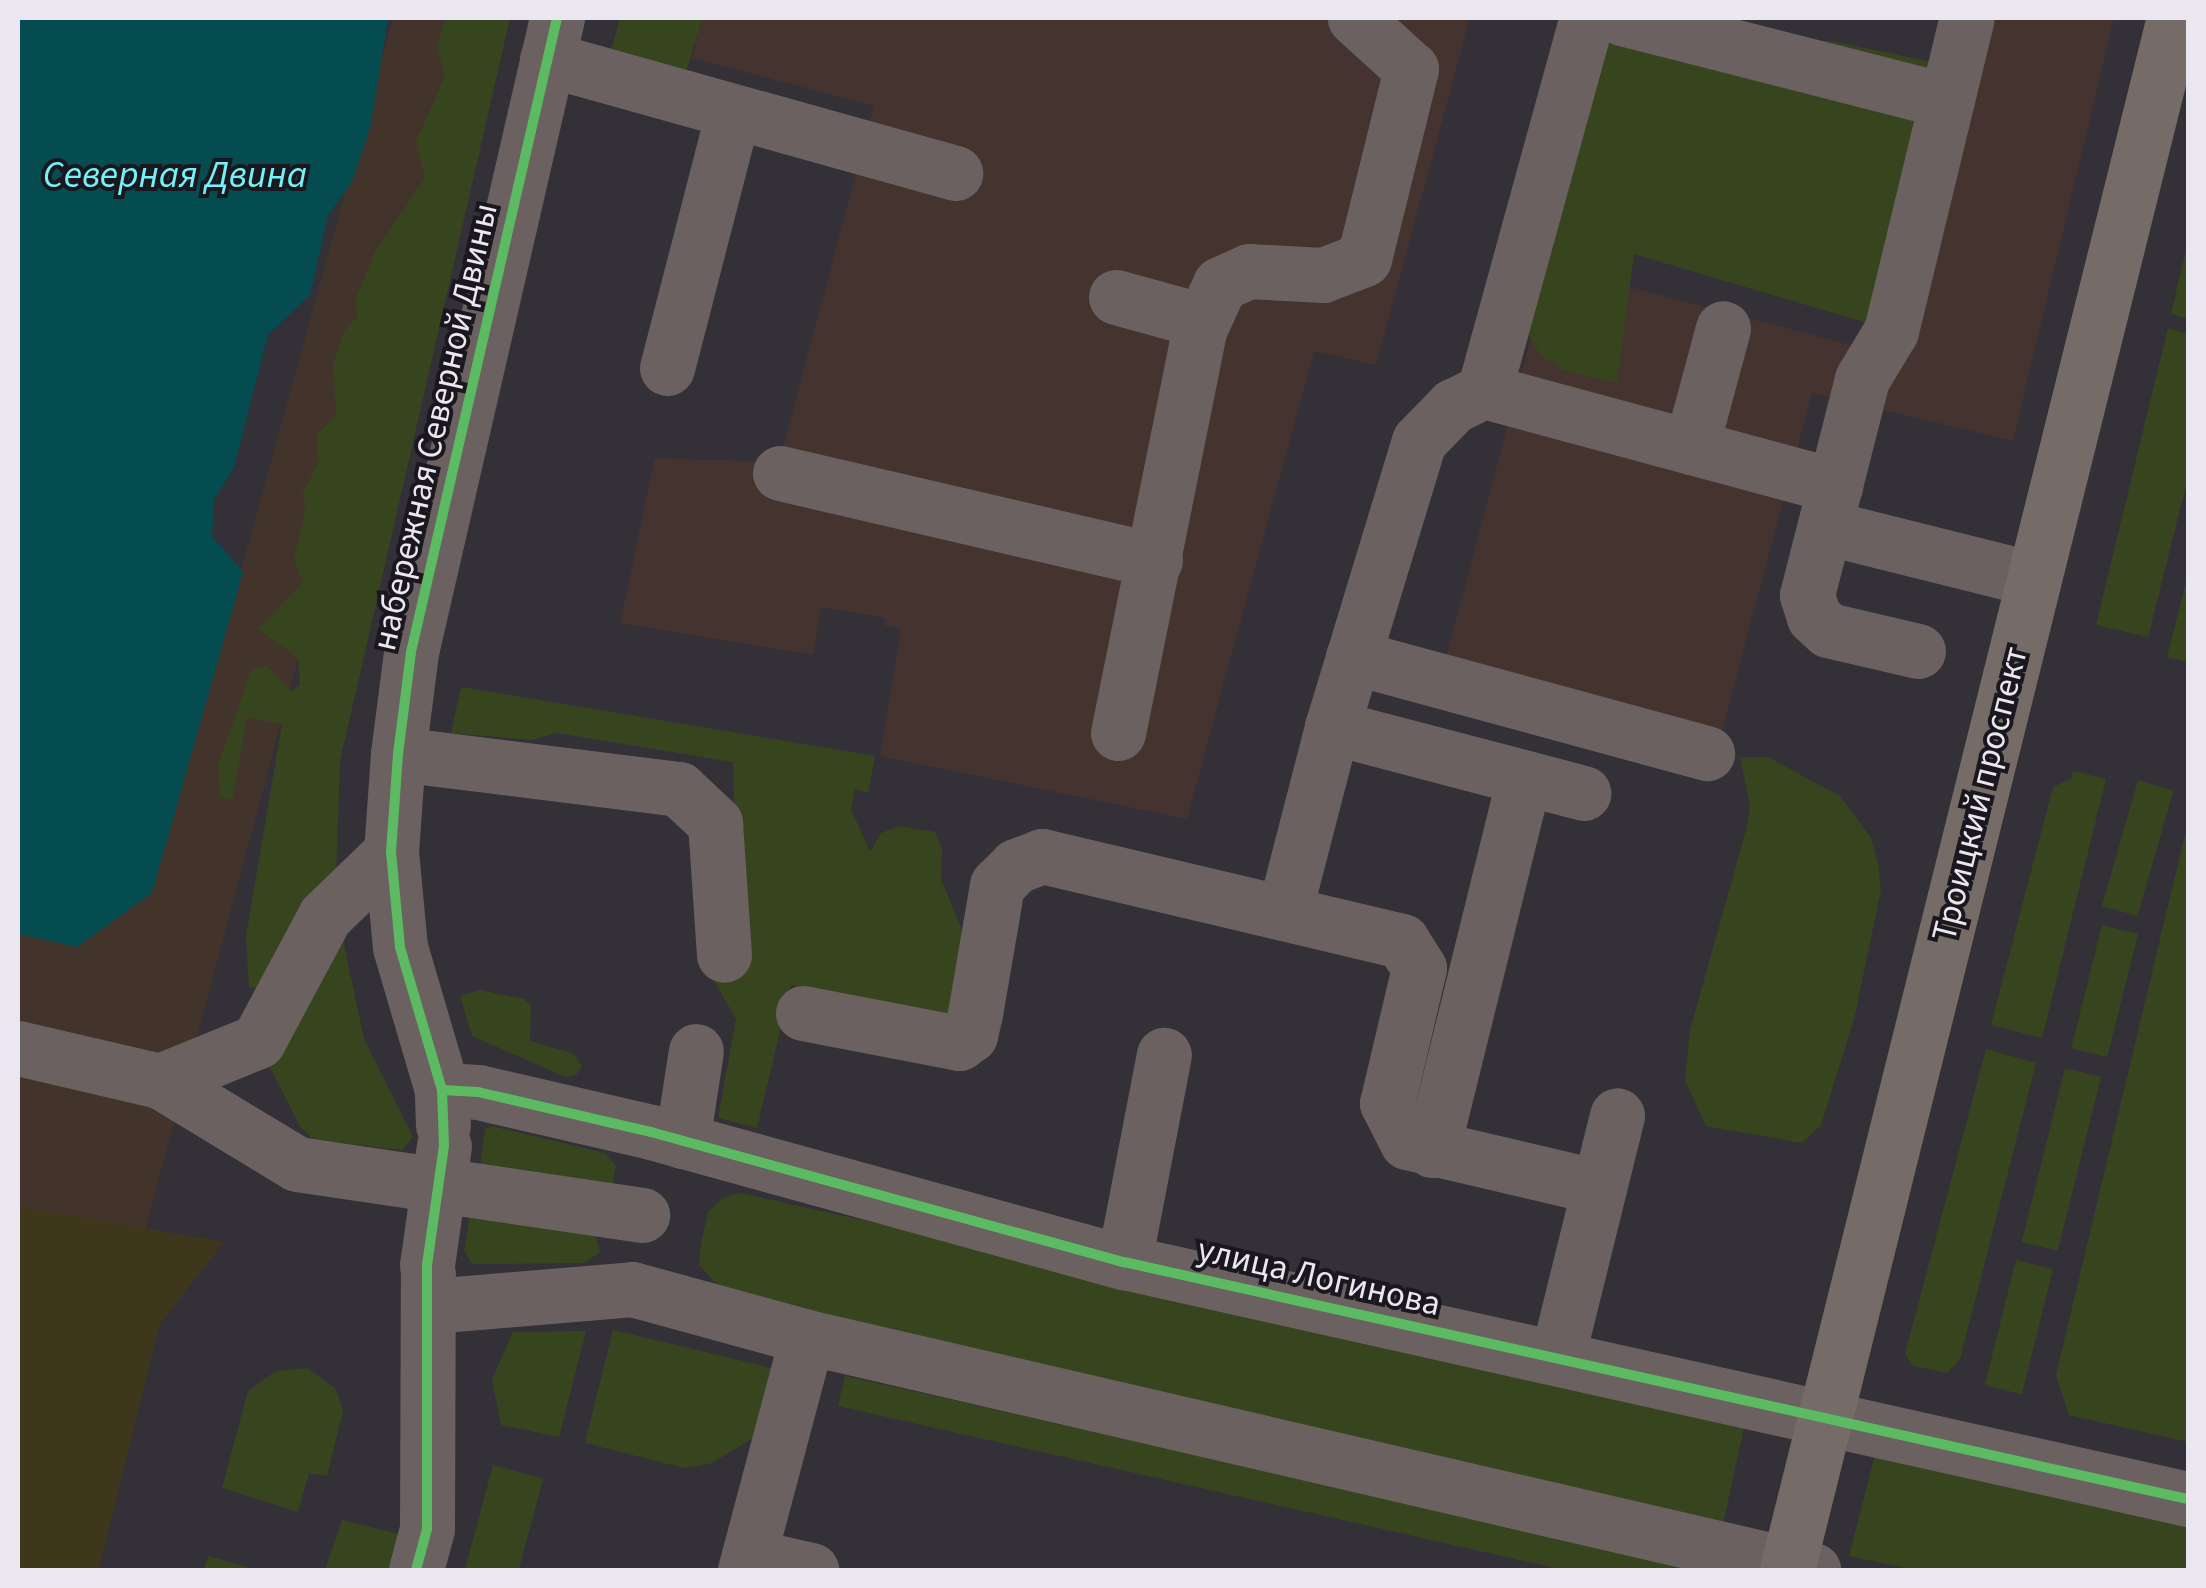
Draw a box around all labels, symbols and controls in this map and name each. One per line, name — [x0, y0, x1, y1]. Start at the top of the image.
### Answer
water label: Северная Двина — [43, 153, 307, 199]
street label: набережная Северной Двины — [363, 199, 507, 655]
street label: Троицкий проспект — [1923, 642, 2037, 946]
street label: улица Логинова — [1193, 1229, 1445, 1325]

